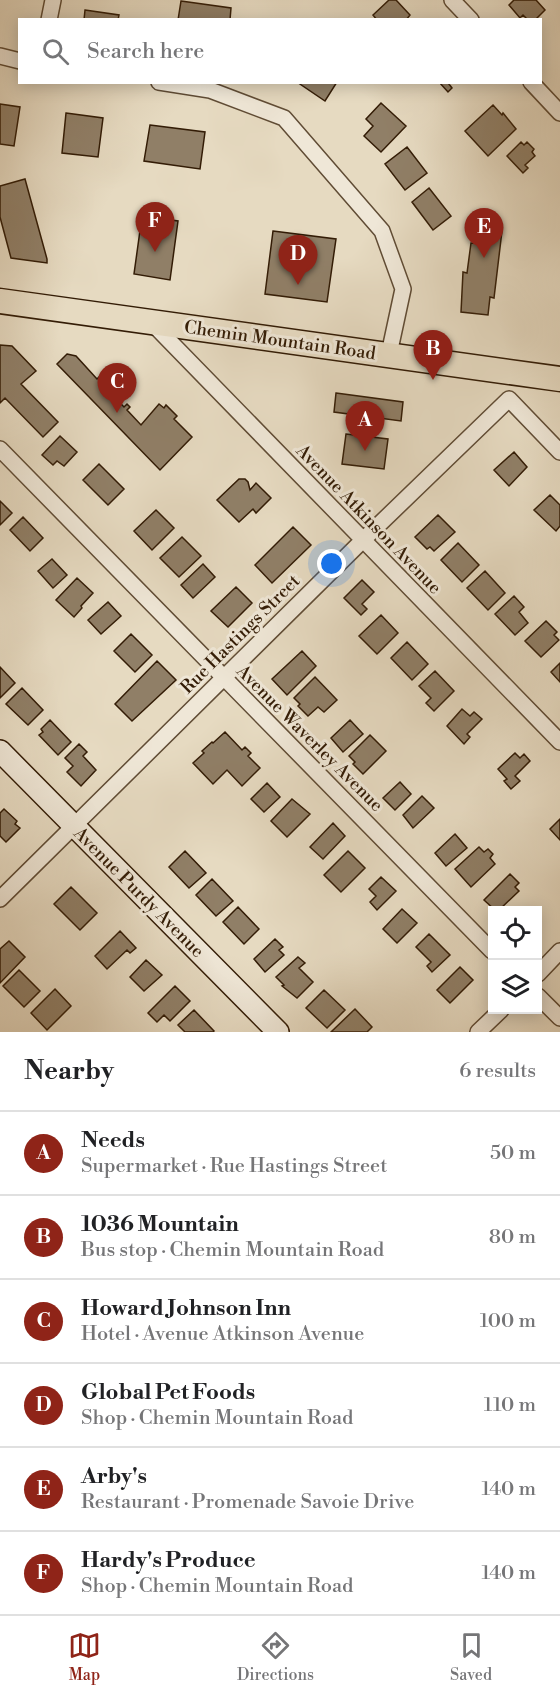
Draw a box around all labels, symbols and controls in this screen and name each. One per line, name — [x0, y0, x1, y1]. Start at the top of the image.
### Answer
search box — [18, 18, 542, 84]
icon: search — [39, 35, 72, 68]
text: Search here — [87, 38, 204, 65]
pin: F — [136, 202, 174, 252]
pin: E — [464, 208, 504, 258]
pin: D — [278, 236, 318, 285]
street label: Chemin Mountain Road — [183, 316, 378, 365]
pin: B — [414, 330, 452, 380]
pin: C — [98, 364, 136, 413]
pin: A — [346, 402, 385, 451]
street label: Avenue Atkinson Avenue — [290, 439, 446, 599]
your location — [317, 549, 346, 578]
street label: Rue Hastings Street — [176, 569, 305, 699]
street label: Avenue Waverley Avenue — [231, 659, 388, 817]
street label: Avenue Purdy Avenue — [68, 821, 209, 963]
map controls — [488, 906, 542, 1014]
button: locate — [488, 906, 542, 960]
button: layers — [488, 960, 542, 1014]
text: Nearby — [24, 1055, 114, 1087]
text: 6 results — [459, 1059, 536, 1084]
text: Needs — [81, 1127, 145, 1154]
text: A — [36, 1141, 51, 1166]
text: 50 m — [490, 1141, 536, 1166]
text: Supermarket · Rue Hastings Street — [81, 1154, 387, 1179]
text: 1036 Mountain — [81, 1211, 239, 1238]
text: B — [36, 1225, 51, 1250]
text: 80 m — [489, 1225, 536, 1250]
text: Bus stop · Chemin Mountain Road — [81, 1238, 384, 1263]
text: Howard Johnson Inn — [81, 1295, 291, 1322]
text: C — [36, 1309, 51, 1334]
text: 100 m — [480, 1309, 536, 1334]
text: Hotel · Avenue Atkinson Avenue — [81, 1322, 364, 1347]
text: Global Pet Foods — [81, 1379, 255, 1406]
text: D — [36, 1393, 51, 1418]
text: 110 m — [484, 1393, 536, 1418]
text: Shop · Chemin Mountain Road — [81, 1406, 353, 1431]
text: Arby's — [81, 1463, 147, 1490]
text: E — [37, 1477, 50, 1502]
text: 140 m — [481, 1477, 536, 1502]
text: Restaurant · Promenade Savoie Drive — [81, 1490, 414, 1515]
text: Hardy's Produce — [81, 1547, 256, 1574]
text: F — [36, 1561, 51, 1586]
text: 140 m — [481, 1561, 536, 1586]
text: Shop · Chemin Mountain Road — [81, 1574, 353, 1599]
tab: Map — [68, 1629, 101, 1685]
tab: Directions — [237, 1629, 314, 1685]
tab: Saved — [450, 1629, 492, 1685]

